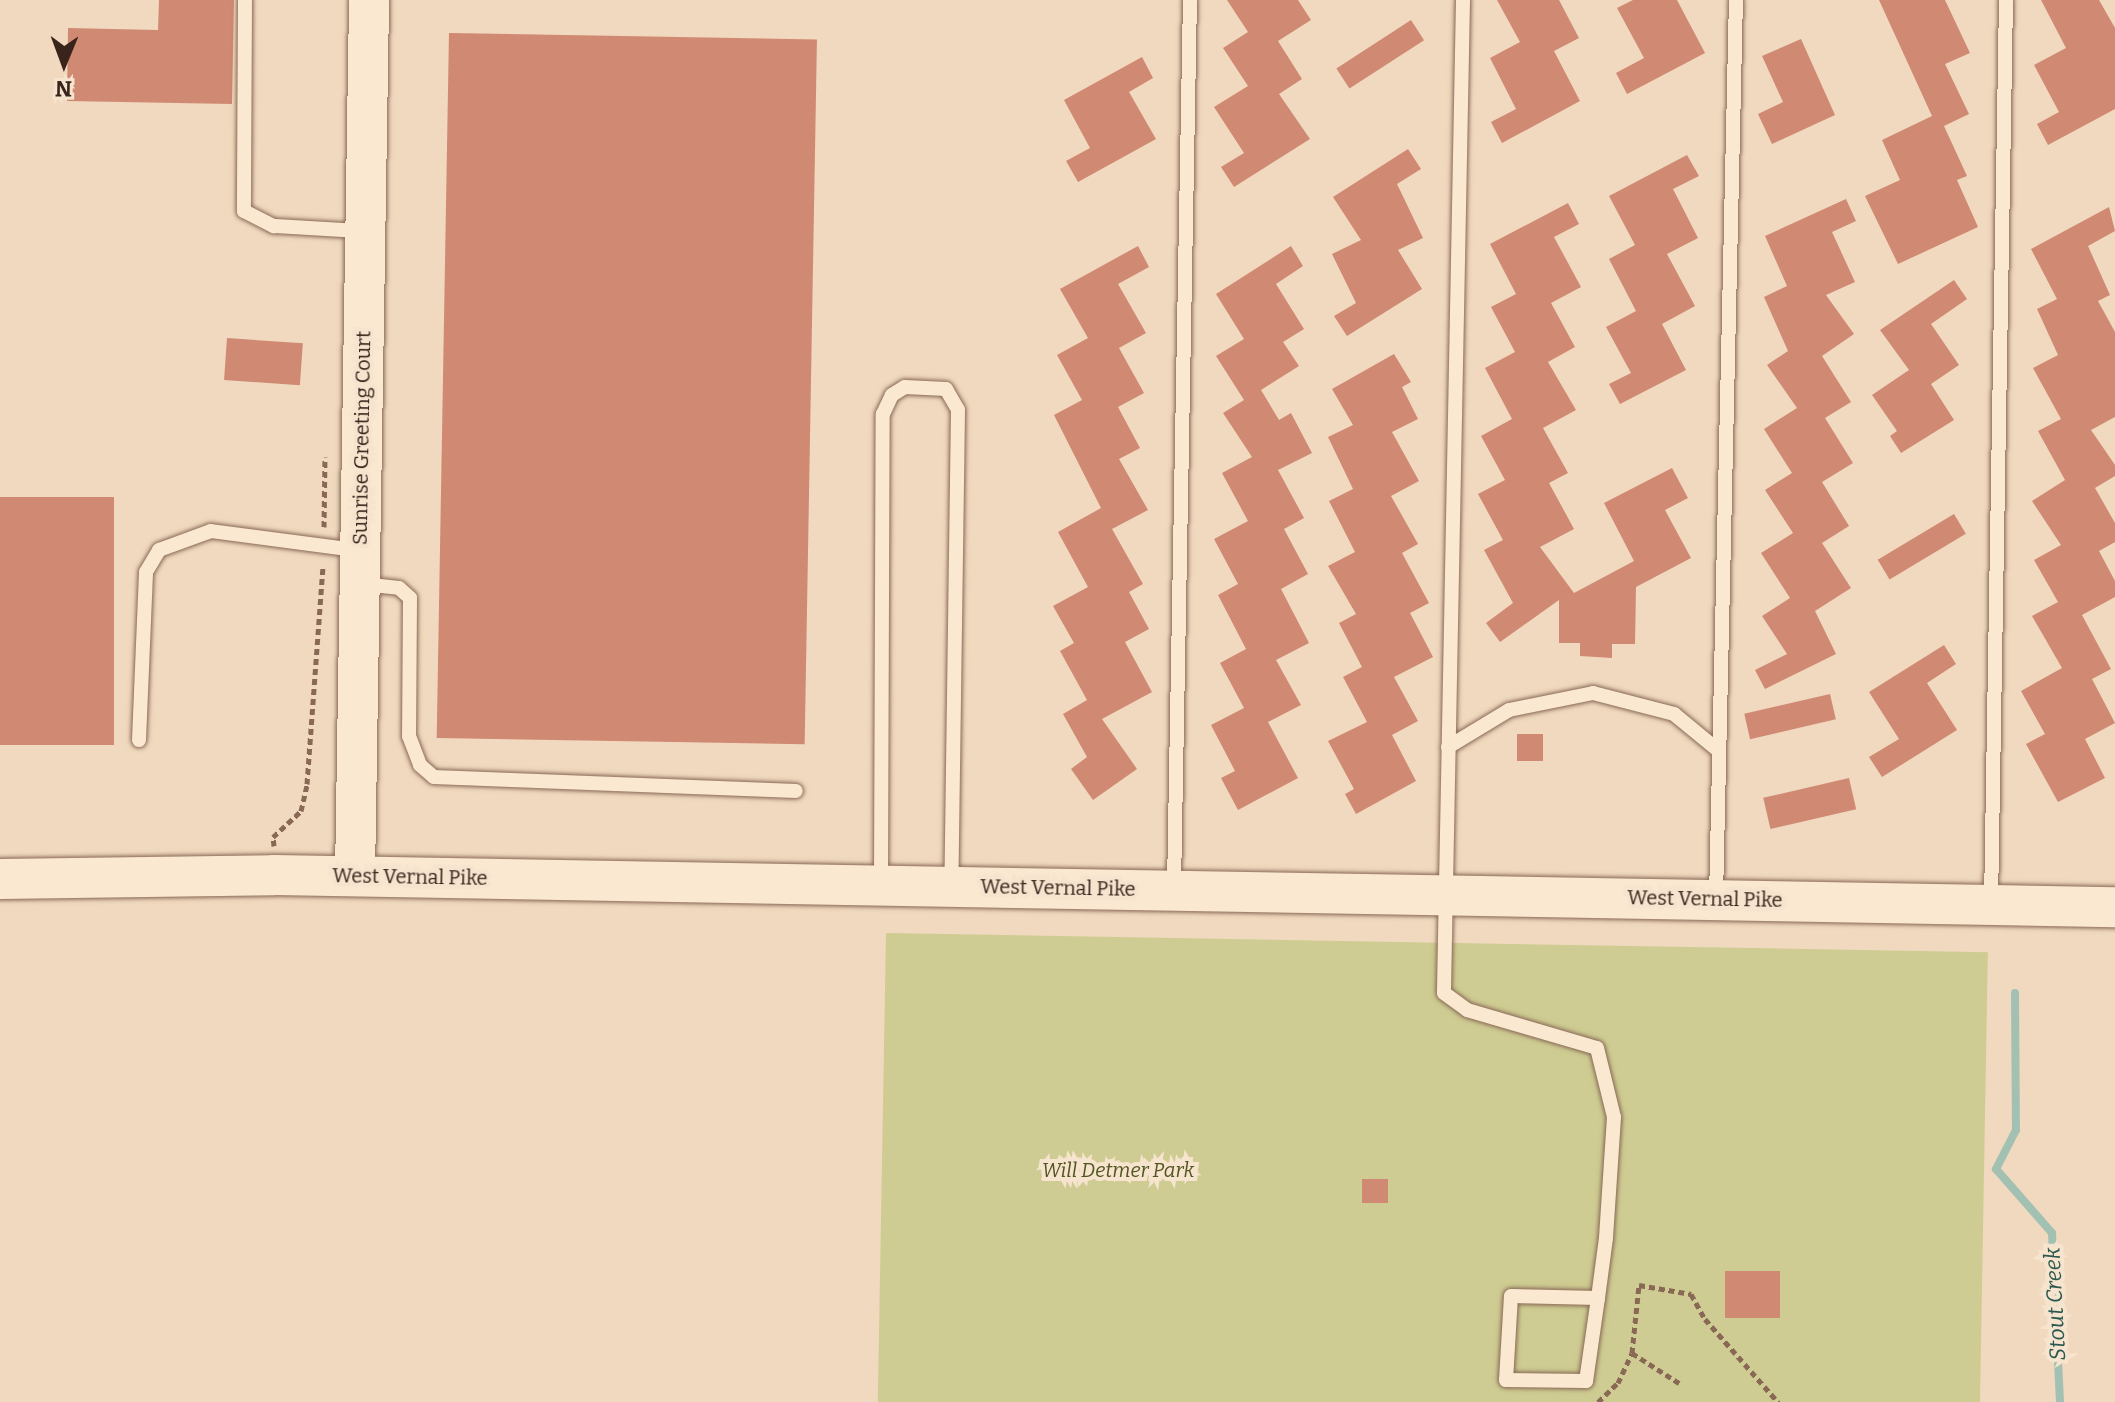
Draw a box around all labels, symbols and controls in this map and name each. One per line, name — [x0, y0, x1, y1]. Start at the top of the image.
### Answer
north arrow — [24, 24, 104, 104]
text: N — [55, 75, 72, 102]
street label: Sunrise Greeting Court — [348, 331, 376, 545]
street label: West Vernal Pike — [332, 864, 488, 890]
street label: West Vernal Pike — [980, 875, 1136, 901]
street label: West Vernal Pike — [1627, 886, 1783, 912]
park label: Will Detmer Park — [1042, 1158, 1194, 1182]
water label: Stout Creek — [2039, 1247, 2071, 1361]

